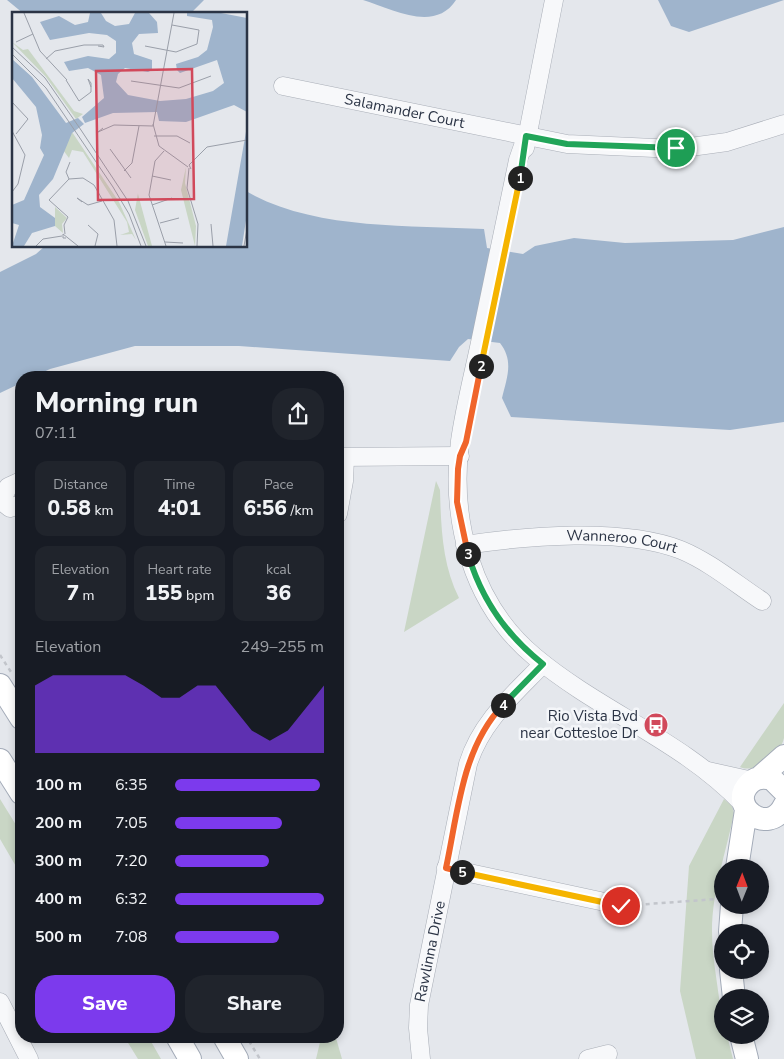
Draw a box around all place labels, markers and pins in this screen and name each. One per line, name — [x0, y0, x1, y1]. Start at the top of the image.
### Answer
pin — [655, 127, 697, 169]
pin: 1 — [508, 166, 532, 190]
pin: 2 — [468, 354, 494, 378]
pin: 3 — [456, 542, 480, 566]
pin: 4 — [490, 692, 516, 718]
place label: Rio Vista Bvd near Cottesloe Dr — [520, 706, 639, 743]
bus stop icon: Rio Vista Bvd near Cottesloe Dr — [643, 712, 669, 738]
pin: 5 — [450, 860, 474, 884]
pin — [600, 885, 642, 927]

